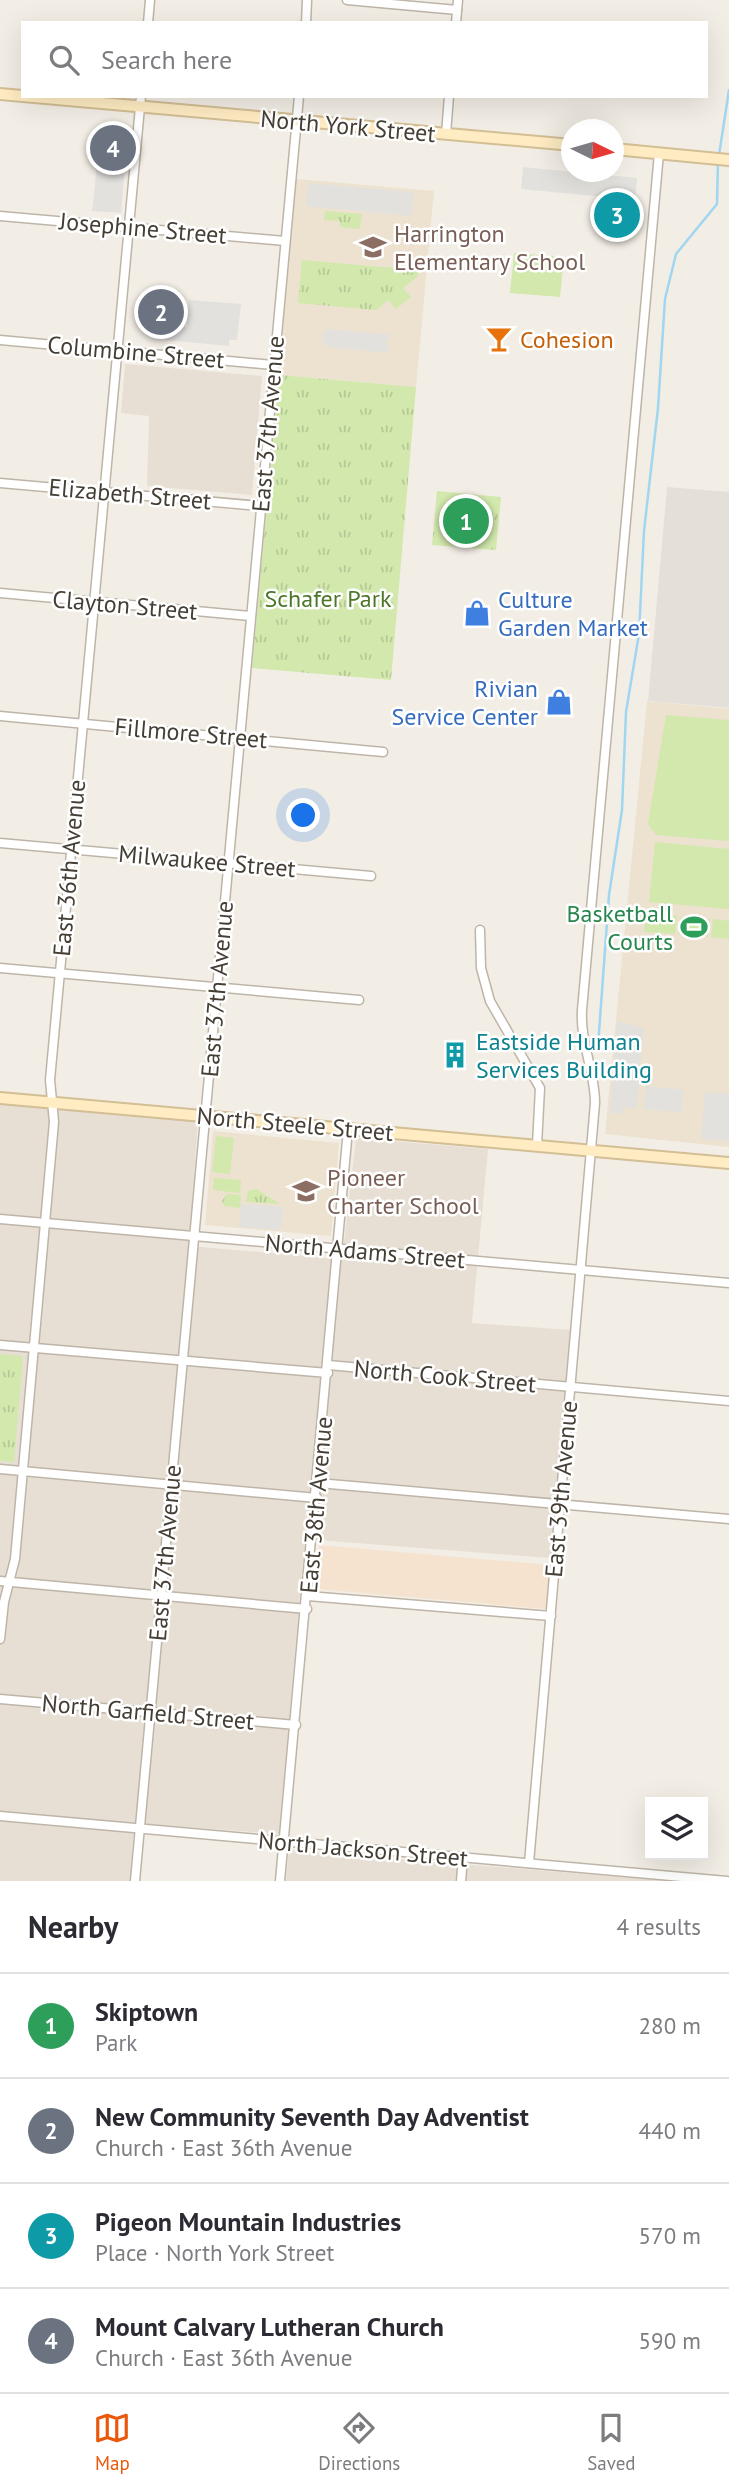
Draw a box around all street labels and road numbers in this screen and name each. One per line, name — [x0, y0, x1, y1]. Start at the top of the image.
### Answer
street label: North York Street — [259, 103, 437, 149]
street label: Josephine Street — [57, 205, 228, 251]
street label: Columbine Street — [46, 329, 226, 375]
street label: East 37th Avenue — [245, 335, 291, 513]
street label: Elizabeth Street — [47, 471, 213, 517]
street label: Clayton Street — [51, 583, 199, 627]
street label: Fillmore Street — [113, 711, 269, 755]
street label: East 36th Avenue — [46, 778, 92, 958]
street label: Milwaukee Street — [117, 838, 297, 884]
street label: East 37th Avenue — [194, 900, 240, 1078]
street label: North Steele Street — [195, 1100, 395, 1148]
street label: North Adams Street — [264, 1227, 466, 1275]
street label: North Cook Street — [353, 1353, 537, 1399]
street label: East 39th Avenue — [538, 1399, 584, 1579]
street label: East 38th Avenue — [293, 1415, 339, 1595]
street label: East 37th Avenue — [142, 1464, 188, 1642]
street label: North Garfield Street — [40, 1687, 256, 1737]
street label: North Jackson Street — [257, 1824, 469, 1874]

